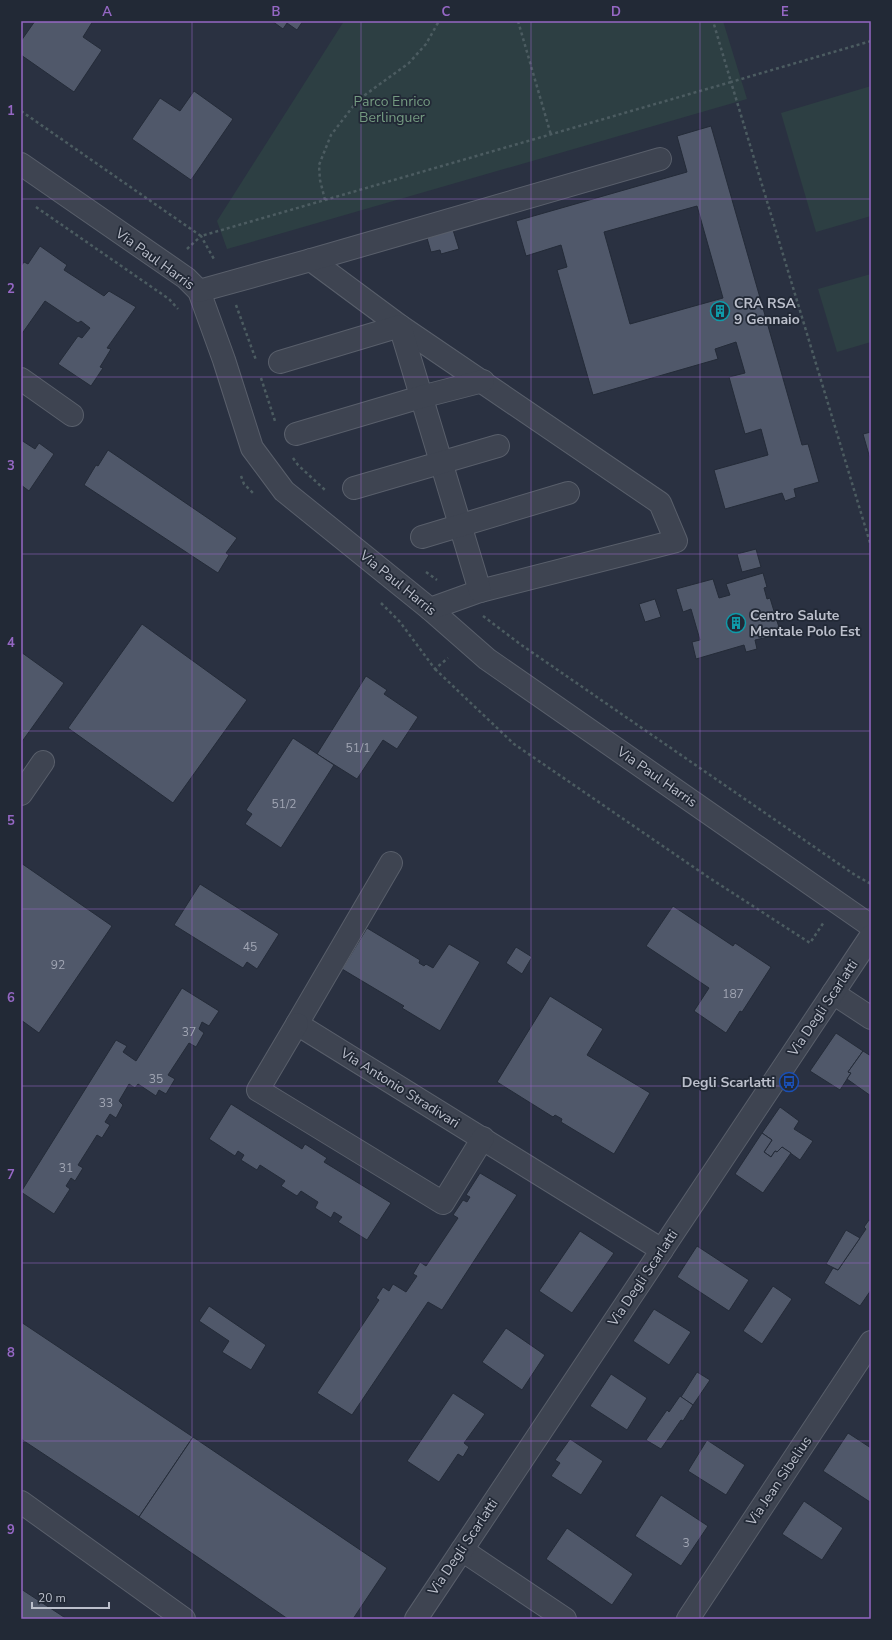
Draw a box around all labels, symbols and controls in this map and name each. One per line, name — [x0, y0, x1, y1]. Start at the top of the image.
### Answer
text: A — [102, 3, 112, 21]
text: B — [272, 3, 281, 21]
text: C — [442, 3, 451, 21]
text: D — [611, 3, 621, 21]
text: E — [781, 3, 789, 21]
park label: Parco Enrico Berlinguer — [353, 92, 431, 127]
text: 1 — [7, 102, 15, 120]
street label: Via Paul Harris — [111, 223, 199, 294]
text: 2 — [7, 280, 15, 298]
place label: CRA RSA 9 Gennaio — [734, 294, 800, 329]
building icon: CRA RSA 9 Gennaio — [709, 300, 731, 322]
text: 3 — [7, 457, 15, 475]
street label: Via Paul Harris — [355, 546, 441, 620]
place label: Centro Salute Mentale Polo Est — [750, 606, 861, 641]
building icon: Centro Salute Mentale Polo Est — [725, 612, 747, 634]
text: 4 — [7, 634, 15, 652]
house number: 51/1 — [346, 740, 371, 756]
street label: Via Paul Harris — [612, 742, 701, 812]
house number: 51/2 — [272, 796, 297, 812]
text: 5 — [7, 812, 15, 830]
house number: 45 — [243, 939, 257, 955]
street label: Via Degli Scarlatti — [783, 956, 862, 1061]
house number: 92 — [51, 957, 65, 973]
house number: 187 — [722, 986, 744, 1002]
text: 6 — [7, 989, 15, 1007]
house number: 37 — [182, 1024, 196, 1040]
street label: Via Antonio Stradivari — [336, 1043, 463, 1132]
house number: 35 — [149, 1071, 163, 1087]
bus stop icon: Degli Scarlatti — [778, 1071, 800, 1093]
place label: Degli Scarlatti — [682, 1073, 775, 1092]
house number: 33 — [99, 1095, 113, 1111]
house number: 31 — [59, 1160, 73, 1176]
text: 7 — [7, 1166, 15, 1184]
street label: Via Degli Scarlatti — [603, 1226, 682, 1331]
text: 8 — [7, 1344, 15, 1362]
street label: Via Jean Sibelius — [741, 1432, 816, 1530]
street label: Via Degli Scarlatti — [423, 1495, 502, 1600]
text: 9 — [7, 1521, 15, 1539]
house number: 3 — [682, 1535, 690, 1551]
scale bar — [32, 1584, 109, 1610]
text: 20 m — [38, 1590, 66, 1606]

